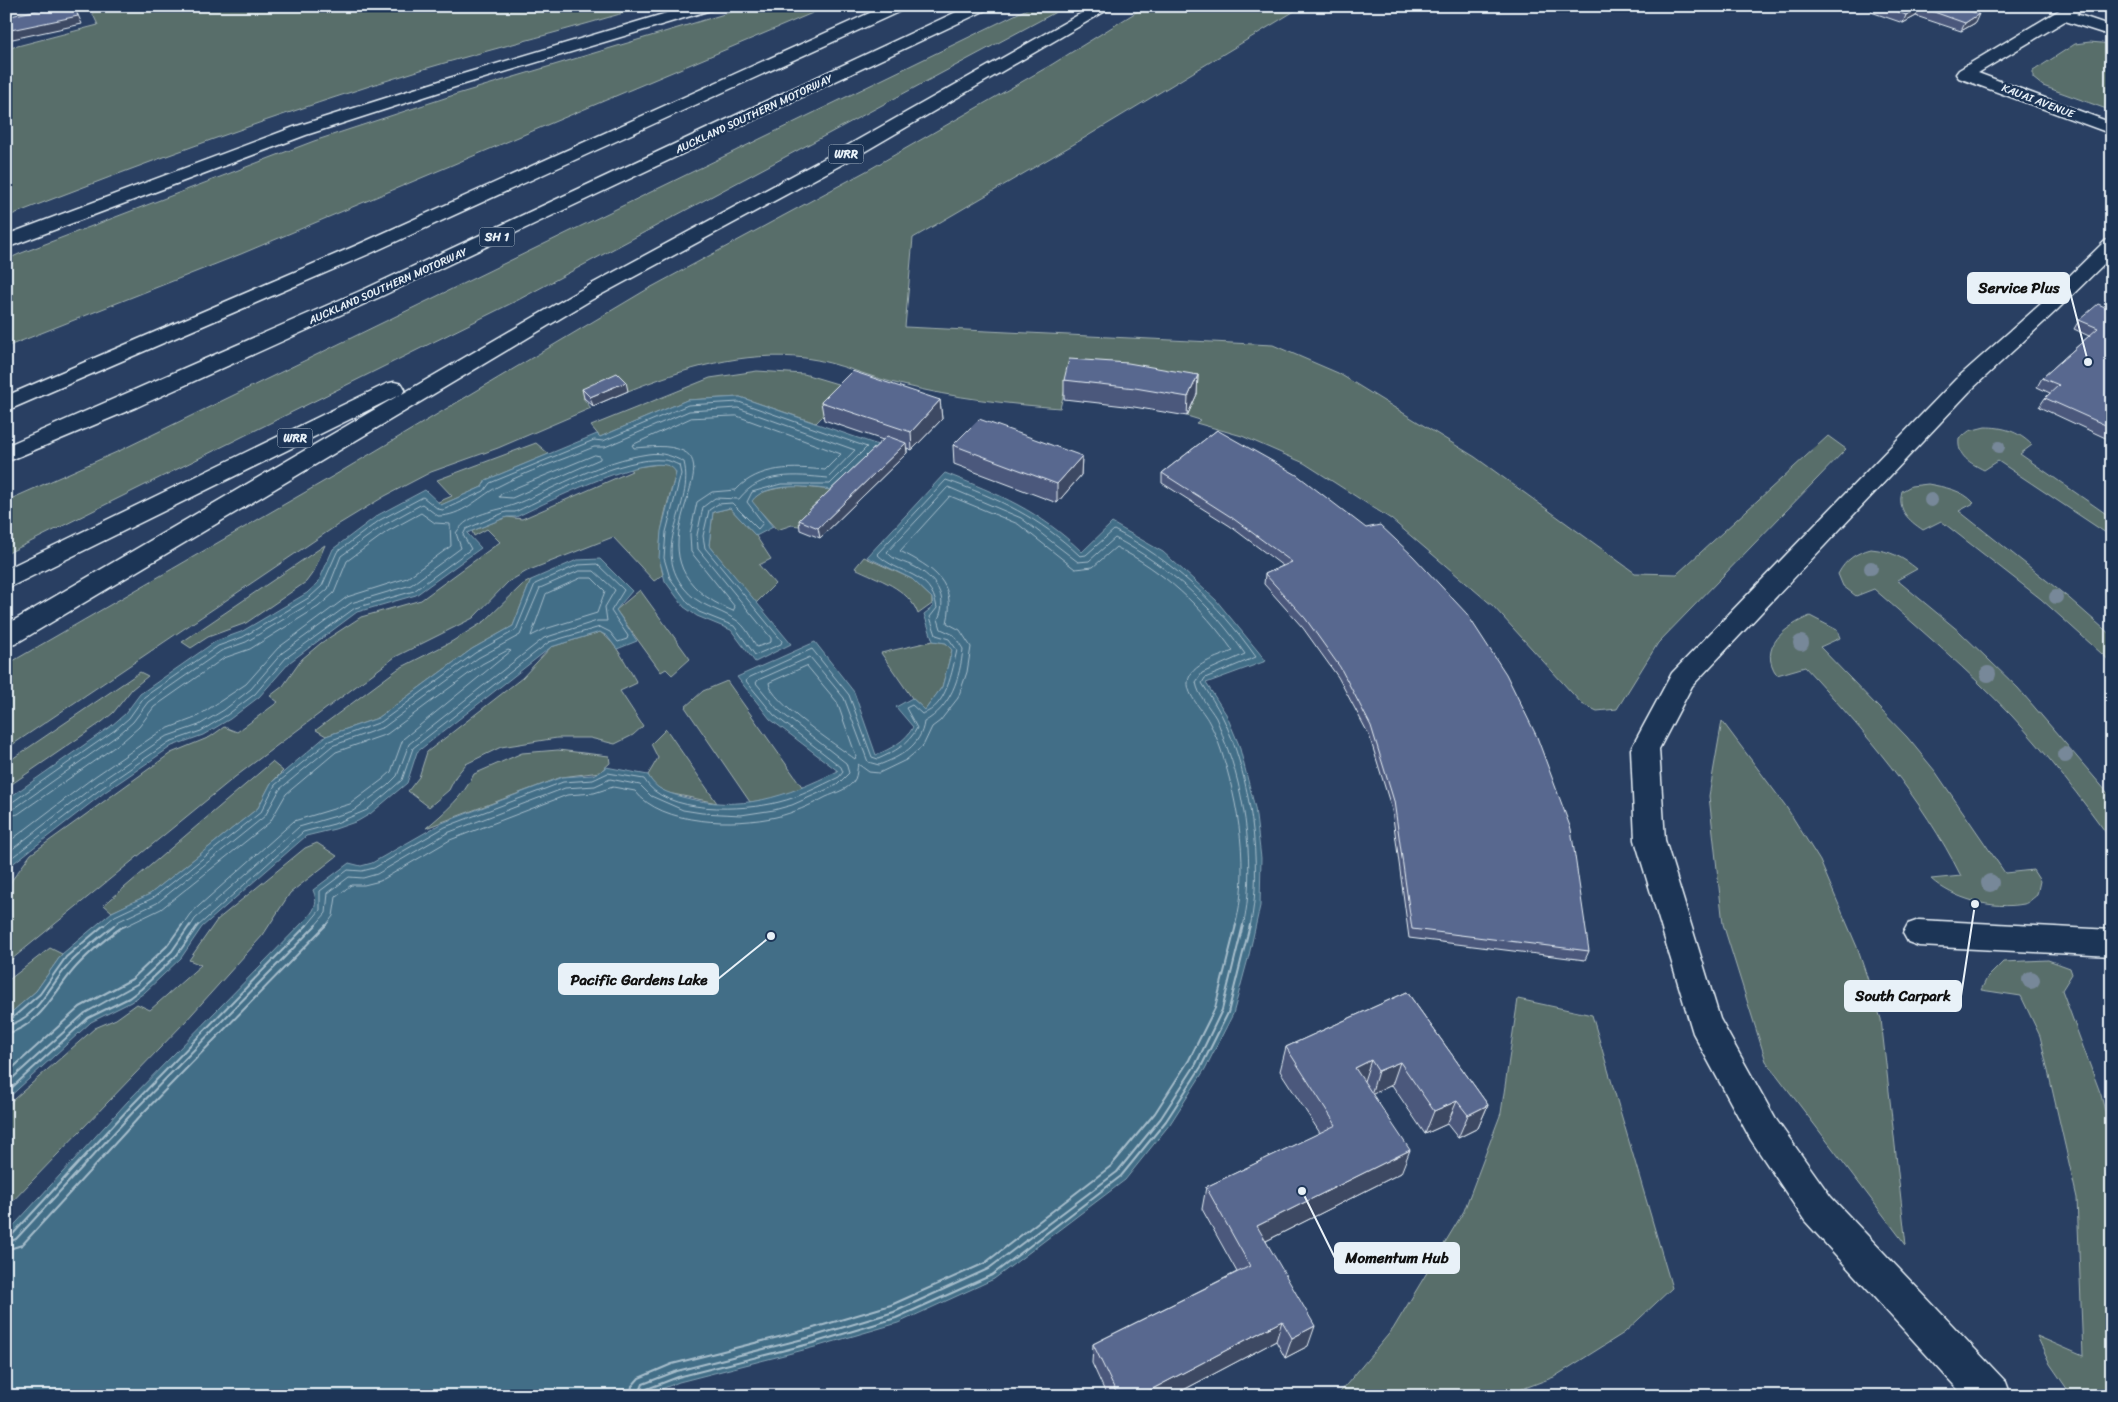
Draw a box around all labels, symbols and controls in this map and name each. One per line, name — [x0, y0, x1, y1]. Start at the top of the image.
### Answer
street label: AUCKLAND SOUTHERN MOTORWAY — [671, 69, 837, 159]
street label: KAUAI AVENUE — [1999, 78, 2078, 124]
road number: WRR — [828, 144, 864, 164]
road number: SH 1 — [480, 228, 514, 246]
street label: AUCKLAND SOUTHERN MOTORWAY — [305, 242, 471, 330]
callout: Service Plus — [1968, 273, 2069, 303]
text: Service Plus — [1977, 275, 2061, 301]
road number: WRR — [278, 428, 312, 448]
callout: Pacific Gardens Lake — [559, 964, 718, 994]
text: Pacific Gardens Lake — [570, 967, 708, 993]
callout: South Carpark — [1845, 981, 1961, 1011]
text: South Carpark — [1854, 983, 1951, 1009]
callout: Momentum Hub — [1335, 1243, 1459, 1273]
text: Momentum Hub — [1344, 1245, 1449, 1271]

